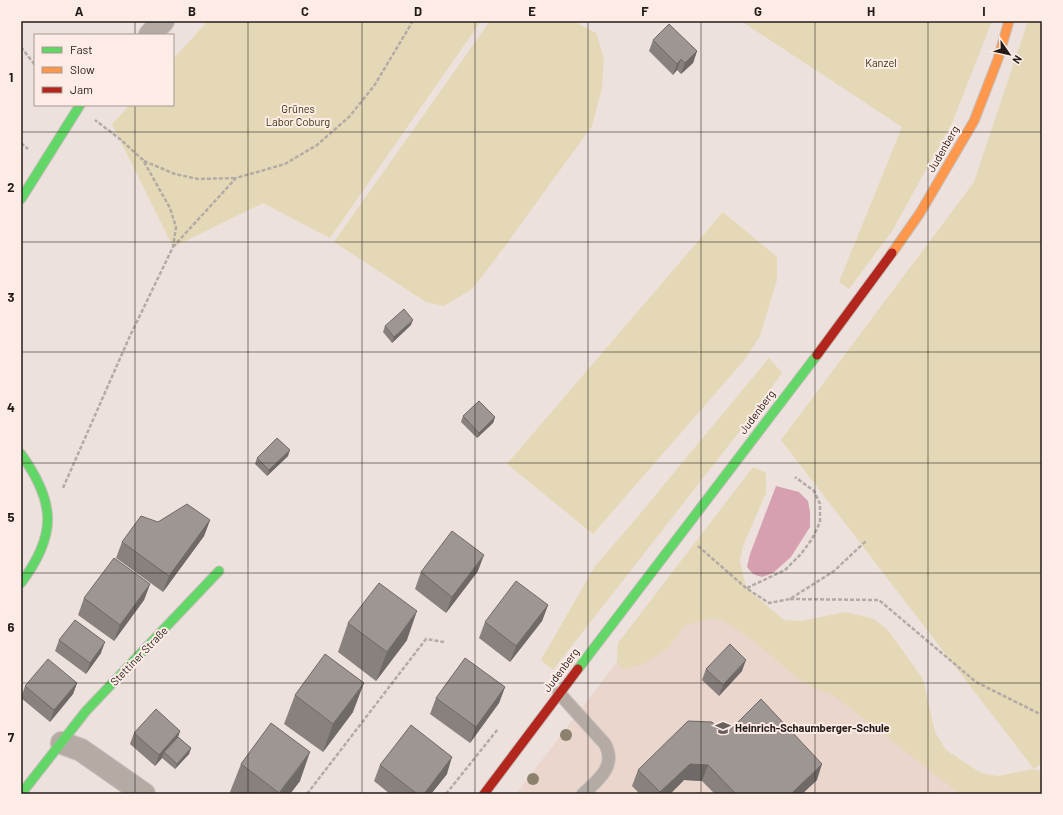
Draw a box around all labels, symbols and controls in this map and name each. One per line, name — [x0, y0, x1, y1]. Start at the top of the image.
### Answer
text: A — [75, 3, 84, 19]
text: B — [188, 3, 196, 19]
text: C — [301, 3, 309, 19]
text: D — [414, 3, 422, 19]
text: E — [528, 3, 536, 19]
text: F — [641, 3, 649, 19]
text: G — [754, 3, 762, 19]
text: H — [867, 3, 875, 19]
text: I — [982, 3, 986, 19]
legend — [34, 34, 174, 106]
north arrow — [989, 34, 1029, 74]
text: Fast — [70, 42, 93, 56]
text: N — [1010, 53, 1025, 67]
park label: Kanzel — [865, 56, 897, 69]
text: Slow — [70, 62, 95, 76]
text: 1 — [9, 69, 13, 85]
text: Jam — [70, 82, 93, 96]
park label: Grünes Labor Coburg — [266, 102, 330, 128]
street label: Judenberg — [924, 123, 961, 174]
text: 2 — [7, 179, 15, 195]
text: 3 — [7, 289, 15, 305]
street label: Judenberg — [736, 387, 777, 436]
text: 4 — [7, 399, 15, 415]
text: 5 — [7, 509, 15, 525]
text: 6 — [8, 619, 15, 635]
street label: Stettiner Straße — [107, 623, 170, 688]
street label: Judenberg — [540, 645, 581, 694]
school or university icon: Heinrich-Schaumberger-Schule — [714, 719, 732, 737]
place label: Heinrich-Schaumberger-Schule — [735, 721, 890, 734]
text: 7 — [8, 729, 15, 745]

